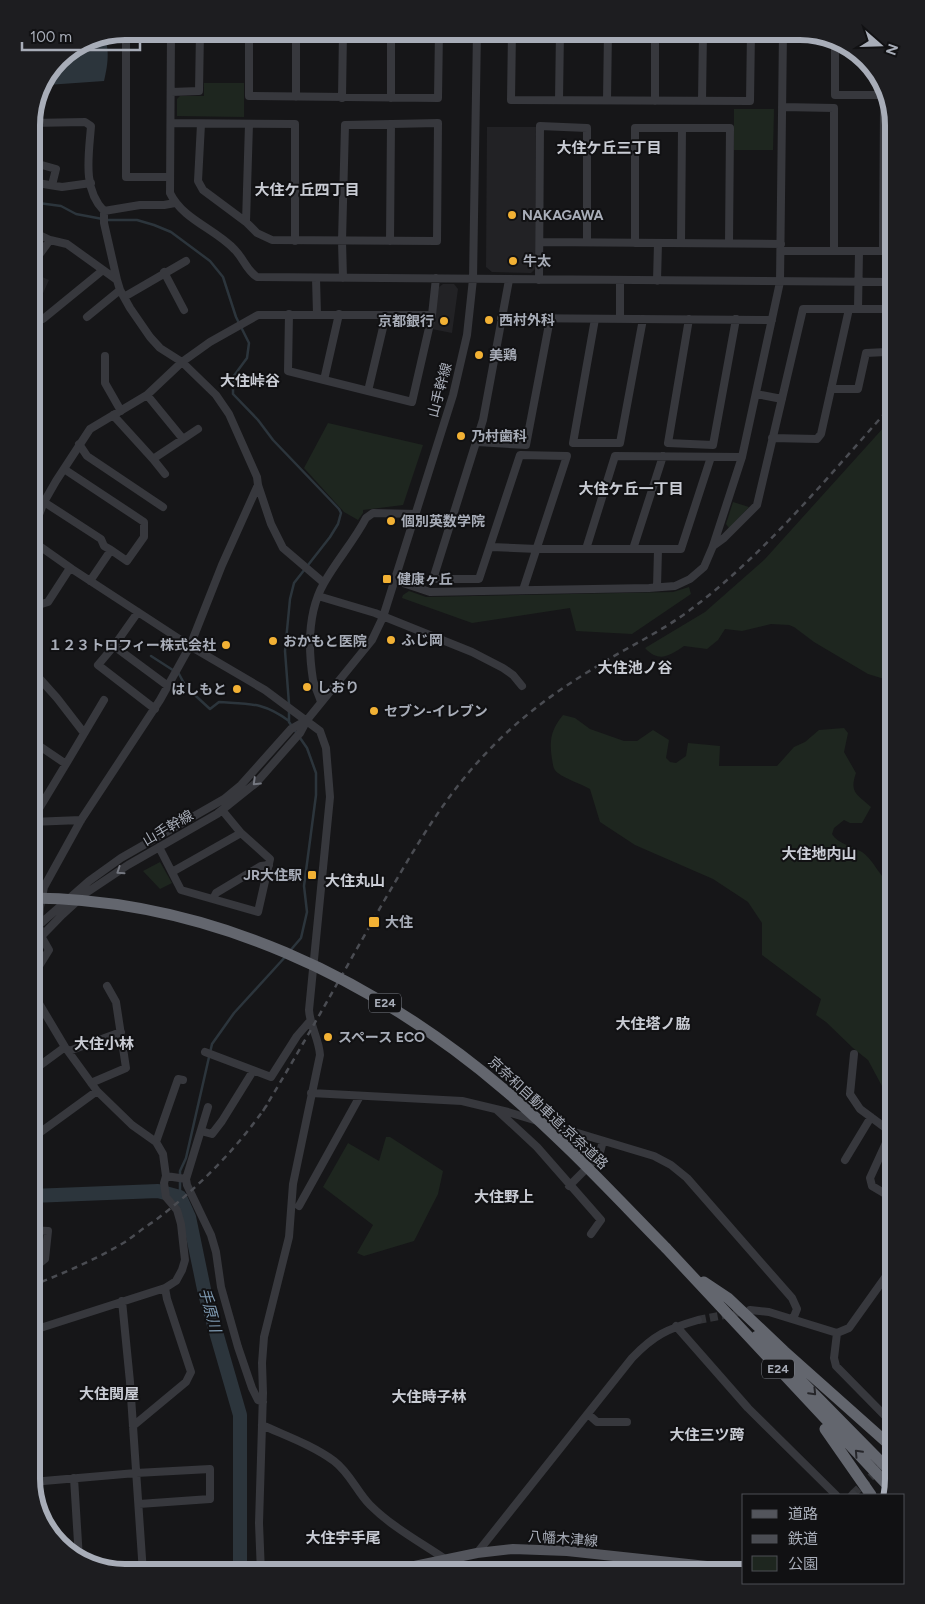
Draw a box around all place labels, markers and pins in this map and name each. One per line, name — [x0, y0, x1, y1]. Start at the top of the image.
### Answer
place label: NAKAGAWA — [522, 207, 604, 224]
marker: NAKAGAWA — [506, 209, 518, 221]
place label: 牛太 — [523, 253, 551, 270]
marker: 牛太 — [507, 255, 519, 267]
place label: 西村外科 — [499, 312, 555, 329]
place label: 京都銀行 — [378, 313, 434, 330]
marker: 西村外科 — [483, 314, 495, 326]
marker: 京都銀行 — [438, 315, 450, 327]
place label: 美鶏 — [489, 347, 517, 364]
marker: 美鶏 — [473, 349, 485, 361]
place label: 乃村歯科 — [471, 428, 527, 445]
marker: 乃村歯科 — [455, 430, 467, 442]
place label: 個別英数学院 — [401, 513, 485, 530]
marker: 個別英数学院 — [385, 515, 397, 527]
place label: 健康ヶ丘 — [397, 571, 453, 588]
marker: 健康ヶ丘 — [381, 573, 393, 585]
place label: ふじ岡 — [401, 632, 443, 649]
place label: おかもと医院 — [283, 633, 367, 650]
marker: ふじ岡 — [385, 634, 397, 646]
marker: おかもと医院 — [267, 635, 279, 647]
place label: １２３トロフィー株式会社 — [48, 637, 216, 654]
marker: １２３トロフィー株式会社 — [220, 639, 232, 651]
place label: しおり — [317, 679, 359, 696]
place label: はしもと — [171, 681, 227, 698]
marker: しおり — [301, 681, 313, 693]
marker: はしもと — [231, 683, 243, 695]
place label: セブン-イレブン — [384, 703, 488, 720]
marker: セブン-イレブン — [368, 705, 380, 717]
place label: JR大住駅 — [243, 867, 302, 884]
marker: JR大住駅 — [306, 869, 318, 881]
place label: 大住 — [385, 914, 413, 931]
marker: 大住 — [367, 915, 381, 929]
place label: スペース ECO — [338, 1029, 425, 1046]
marker: スペース ECO — [322, 1031, 334, 1043]

